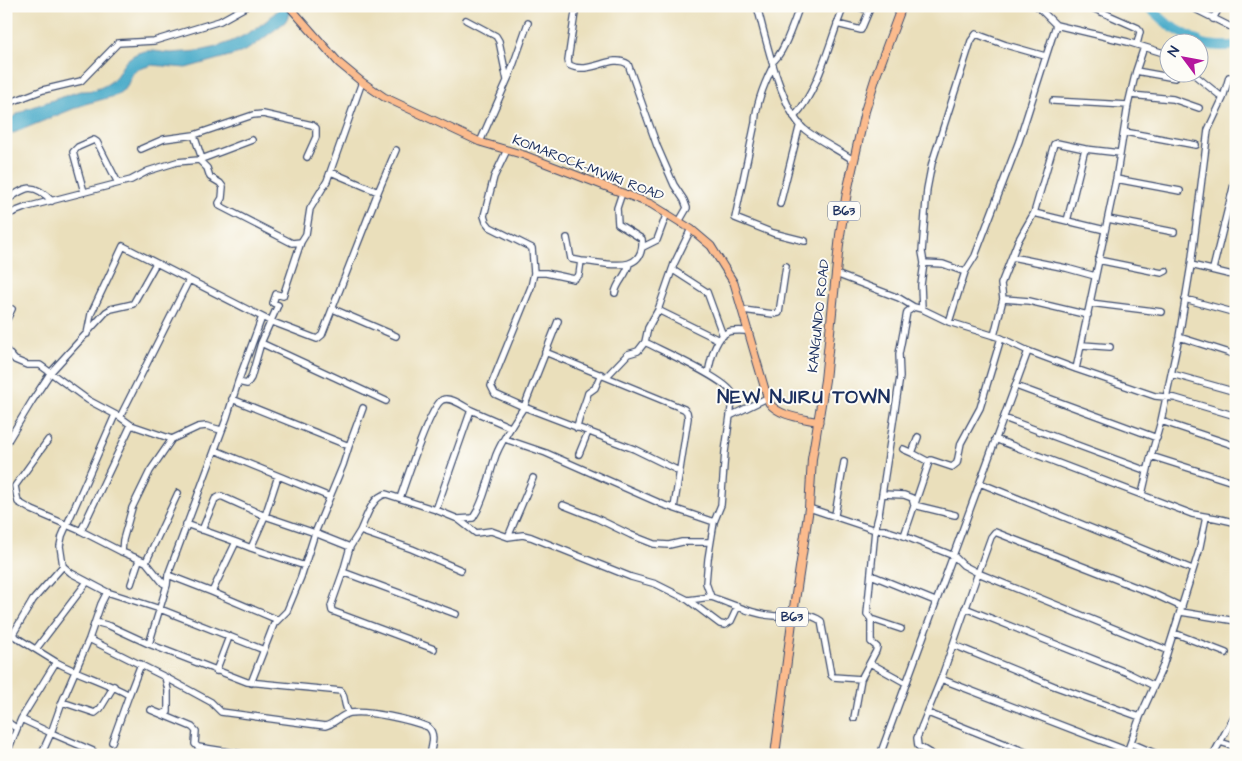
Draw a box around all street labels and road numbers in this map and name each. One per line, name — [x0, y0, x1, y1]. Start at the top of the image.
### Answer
street label: KOMAROCK-MWIKI ROAD — [509, 130, 667, 206]
road number: B63 — [828, 202, 860, 220]
street label: KANGUNDO ROAD — [803, 258, 835, 374]
road number: B63 — [776, 608, 808, 626]

